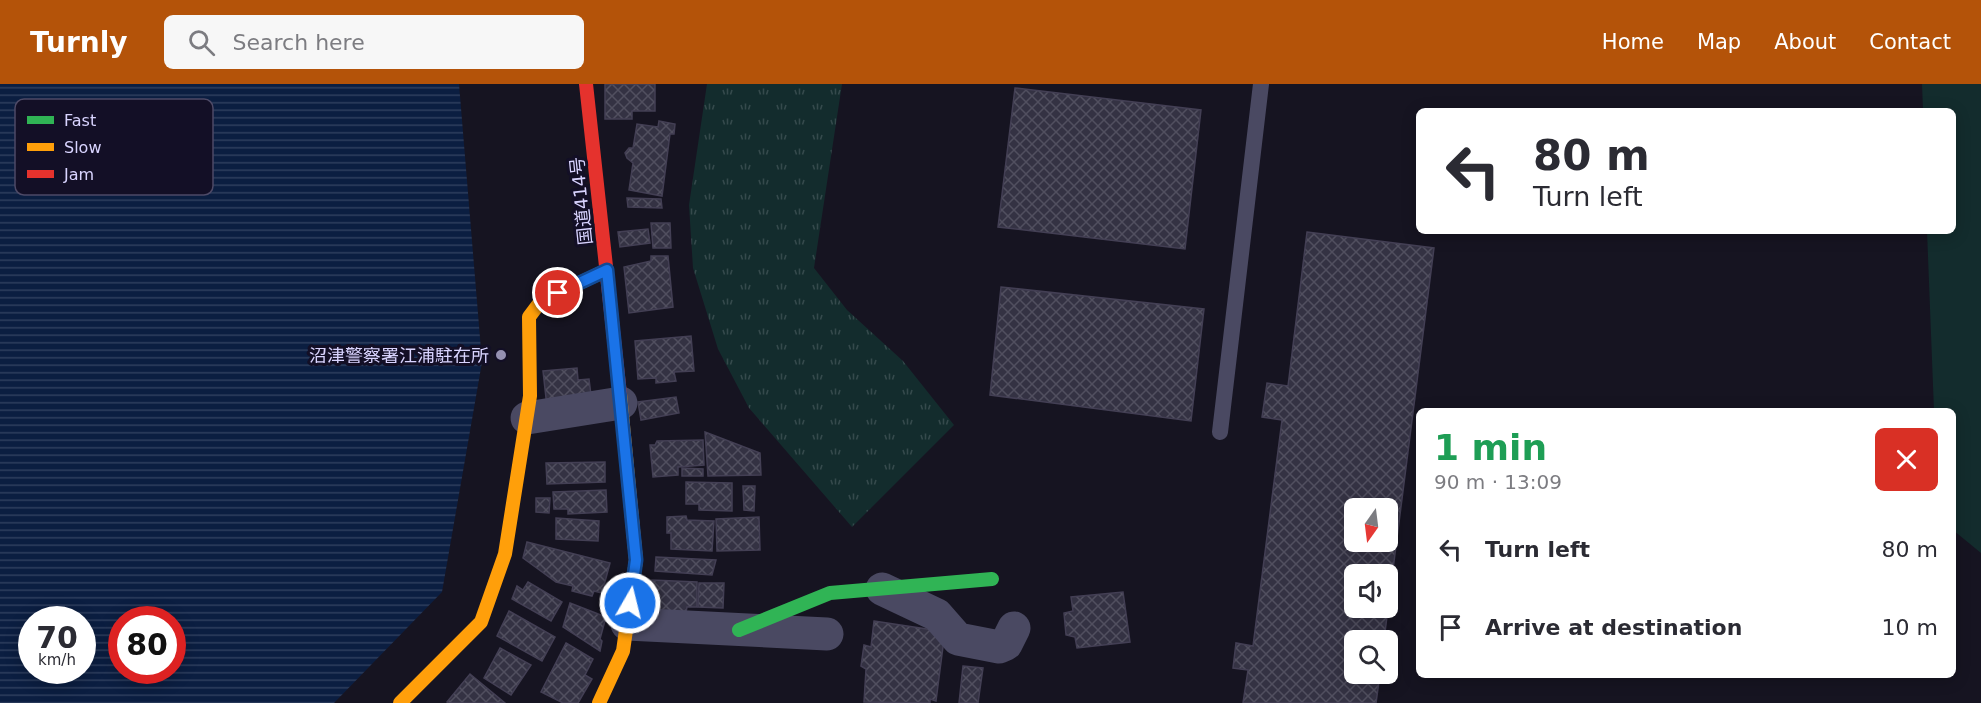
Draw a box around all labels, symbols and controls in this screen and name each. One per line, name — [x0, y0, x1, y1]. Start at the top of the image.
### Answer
search box — [164, 15, 584, 69]
text: Turnly — [30, 26, 128, 59]
icon: search — [185, 26, 218, 59]
text: Search here — [233, 30, 365, 55]
text: Home — [1602, 30, 1664, 54]
text: Map — [1697, 30, 1741, 54]
text: About — [1774, 30, 1836, 54]
text: Contact — [1869, 30, 1951, 54]
legend — [15, 99, 213, 195]
text: Fast — [64, 111, 96, 130]
text: 80 m — [1533, 131, 1650, 180]
icon: left — [1434, 132, 1512, 210]
text: Slow — [64, 138, 101, 157]
street label: 国道414号 — [566, 156, 596, 246]
text: Jam — [63, 165, 94, 184]
text: Turn left — [1533, 181, 1643, 212]
pin — [532, 267, 583, 318]
icon: arrive — [541, 276, 574, 309]
place label: 沼津警察署江浦駐在所 — [309, 345, 489, 366]
marker: 沼津警察署江浦駐在所 — [494, 348, 508, 362]
text: 1 min — [1434, 427, 1547, 468]
button: close — [1875, 428, 1938, 491]
text: 90 m · 13:09 — [1434, 470, 1562, 494]
north arrow — [1344, 498, 1398, 552]
map controls — [1344, 498, 1398, 684]
icon: left — [1434, 533, 1467, 566]
text: Turn left — [1485, 537, 1590, 562]
text: 80 m — [1882, 537, 1938, 562]
button: sound — [1344, 564, 1398, 618]
position arrow — [598, 571, 662, 635]
speed limit sign: 80 — [108, 606, 186, 684]
icon: arrive — [1434, 611, 1467, 644]
text: Arrive at destination — [1485, 615, 1742, 640]
text: 10 m — [1882, 615, 1938, 640]
text: 70 — [36, 620, 78, 655]
button: search — [1344, 630, 1398, 684]
text: km/h — [38, 651, 76, 669]

